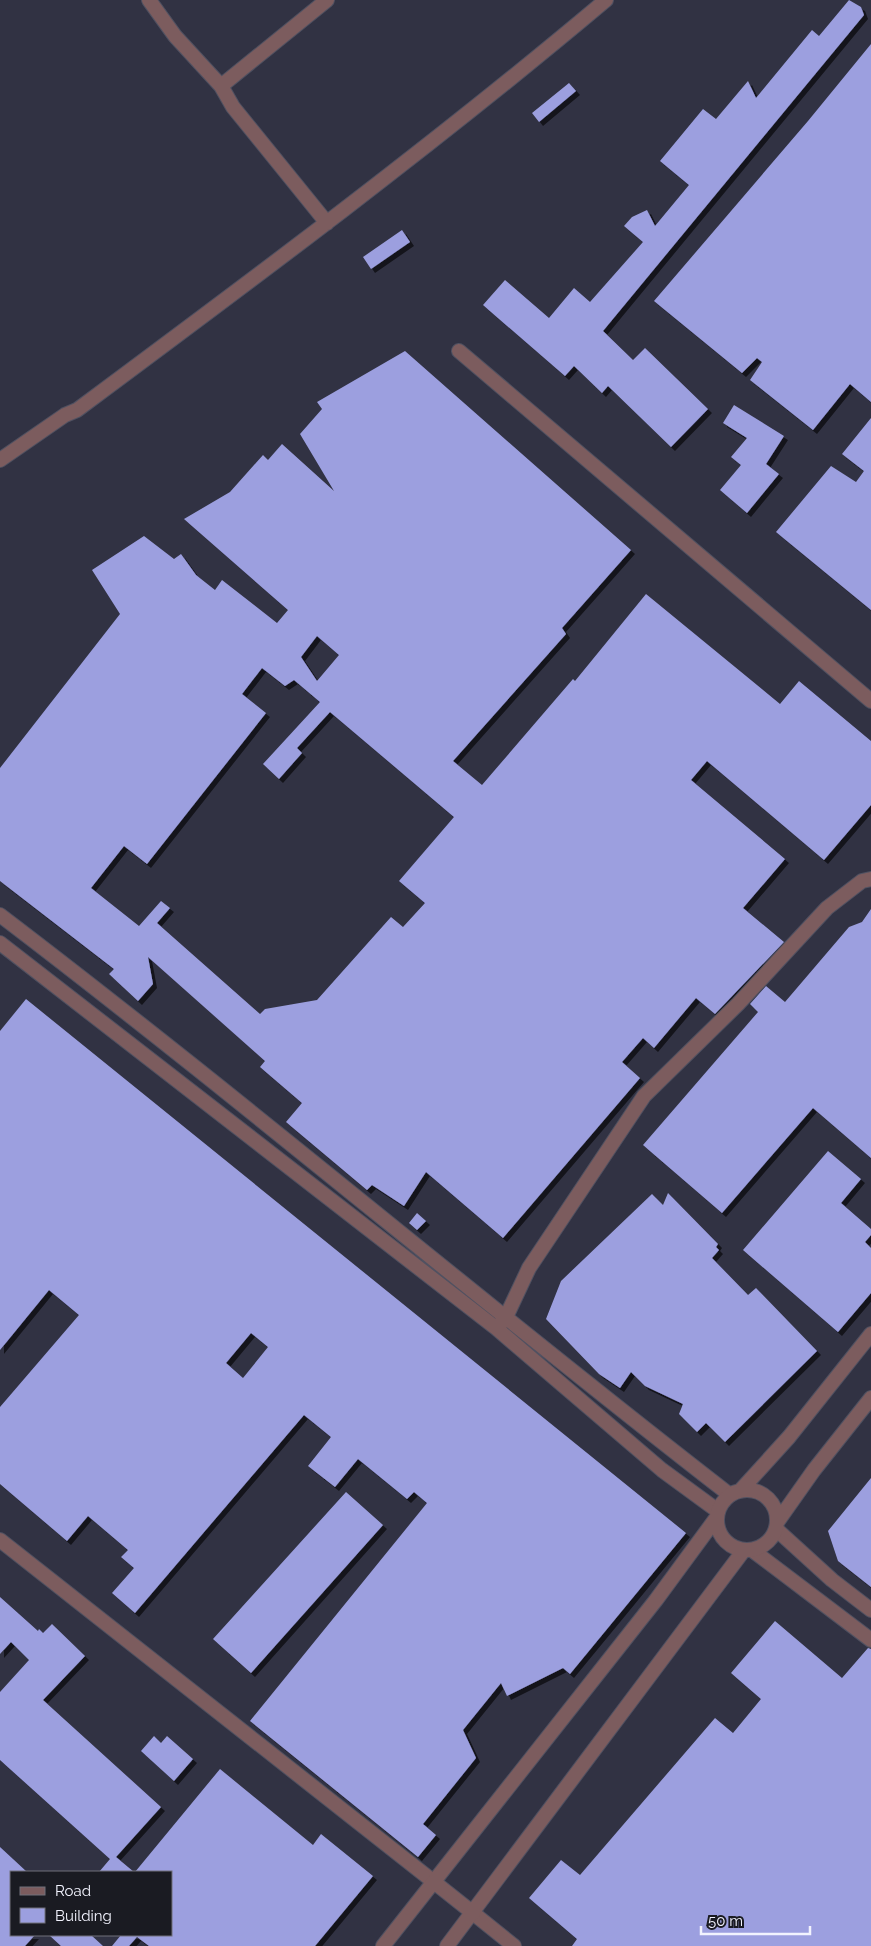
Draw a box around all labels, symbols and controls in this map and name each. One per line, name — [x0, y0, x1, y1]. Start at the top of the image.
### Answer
legend — [10, 1871, 172, 1936]
text: Road — [55, 1882, 91, 1900]
scale bar — [701, 1904, 810, 1936]
text: Building — [55, 1907, 112, 1925]
text: 50 m — [708, 1912, 743, 1930]

